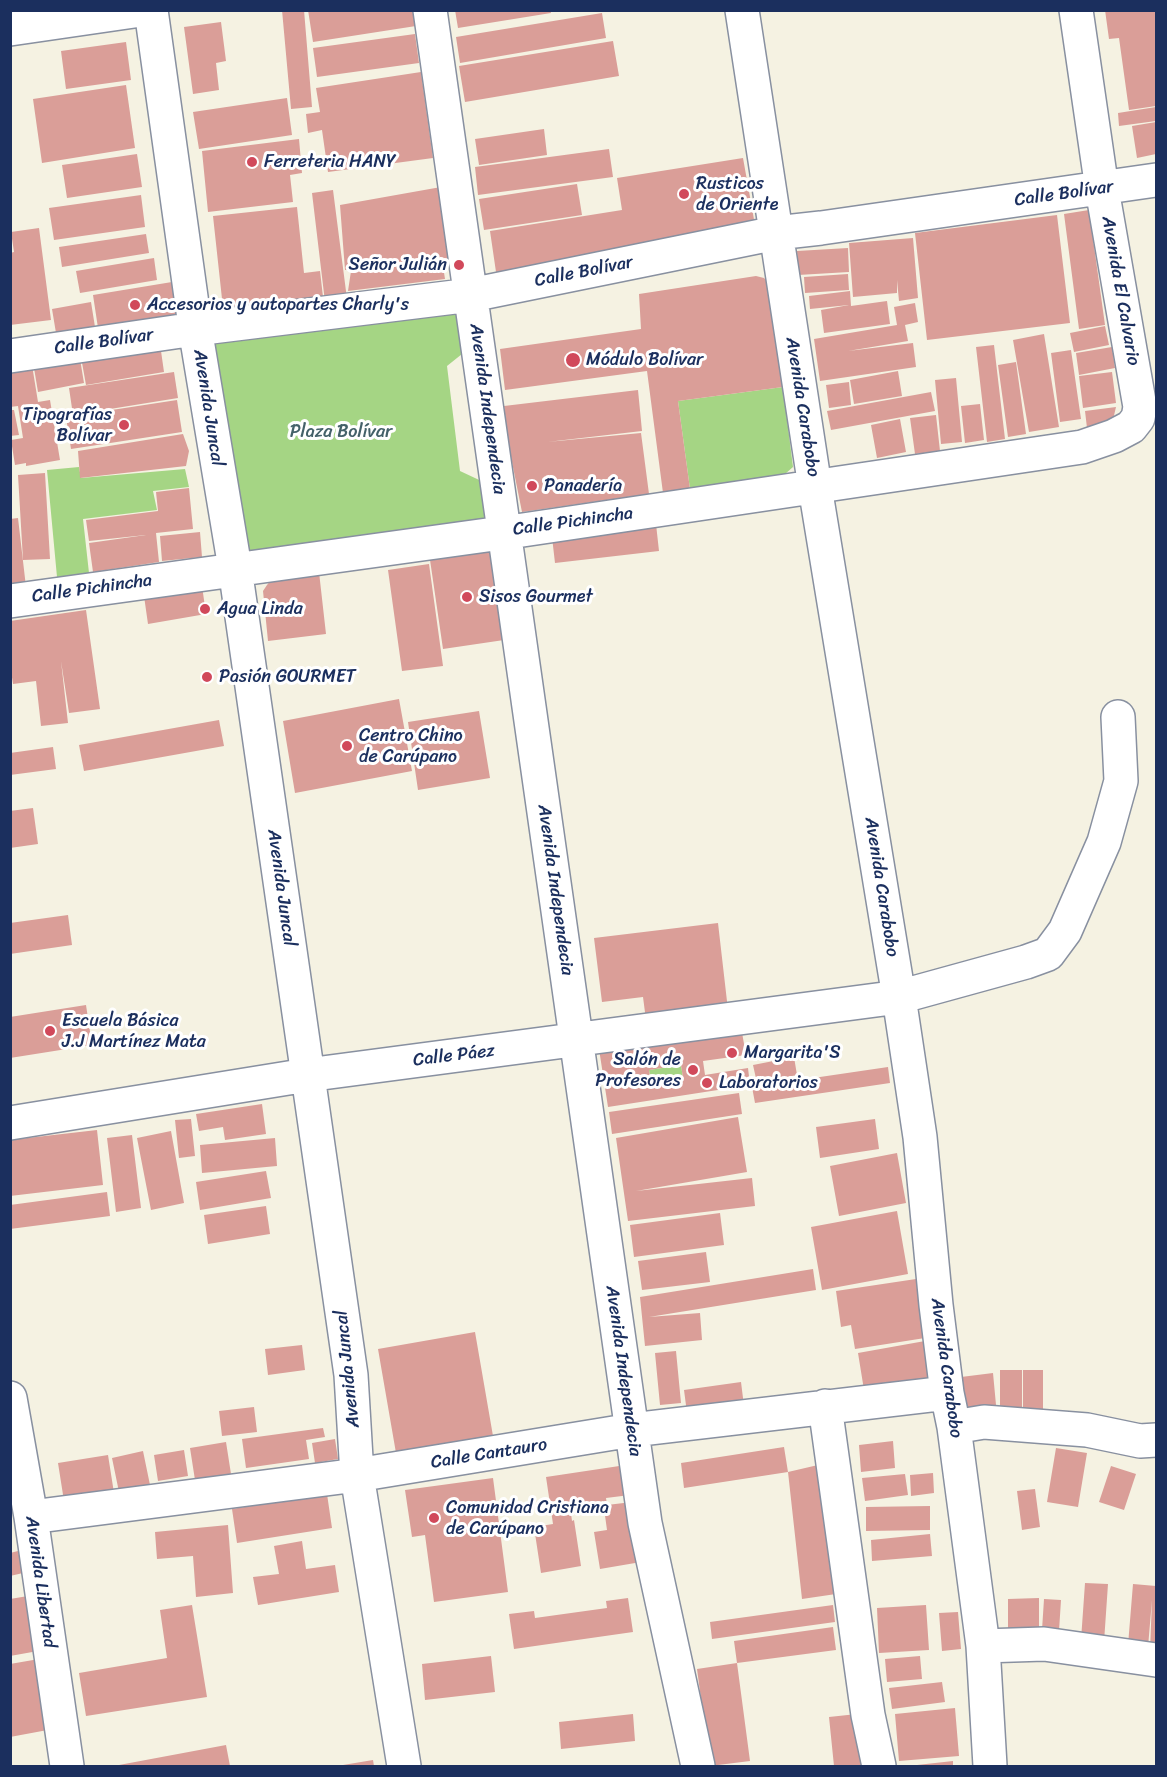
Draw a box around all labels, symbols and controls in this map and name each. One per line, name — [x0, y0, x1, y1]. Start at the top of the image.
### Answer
place label: Ferreteria HANY — [264, 151, 396, 173]
marker: Ferreteria HANY — [245, 155, 259, 169]
place label: Rusticos de Oriente — [696, 173, 778, 216]
street label: Calle Bolívar — [1013, 176, 1115, 212]
marker: Rusticos de Oriente — [677, 187, 691, 201]
street label: Avenida El Calvario — [1096, 215, 1144, 367]
street label: Calle Bolívar — [533, 252, 635, 292]
place label: Señor Julián — [349, 254, 447, 276]
marker: Señor Julián — [452, 258, 466, 272]
place label: Accesorios y autopartes Charly's — [147, 294, 409, 316]
marker: Accesorios y autopartes Charly's — [128, 298, 142, 312]
street label: Avenida Independecia — [464, 322, 510, 496]
street label: Calle Bolívar — [53, 324, 155, 360]
street label: Avenida Carabobo — [780, 336, 824, 478]
street label: Avenida Juncal — [188, 348, 228, 468]
place label: Módulo Bolívar — [586, 349, 703, 371]
marker: Módulo Bolívar — [564, 351, 582, 369]
place label: Tipografías Bolívar — [23, 404, 112, 446]
marker: Tipografías Bolívar — [117, 418, 131, 432]
park label: Plaza Bolívar — [290, 421, 392, 443]
place label: Panadería — [544, 475, 622, 497]
marker: Panadería — [525, 479, 539, 493]
street label: Calle Pichincha — [512, 503, 634, 541]
street label: Calle Pichincha — [31, 570, 153, 608]
place label: Sisos Gourmet — [479, 586, 593, 608]
marker: Sisos Gourmet — [460, 590, 474, 604]
place label: Agua Linda — [217, 598, 303, 620]
marker: Agua Linda — [198, 602, 212, 616]
place label: Pasión GOURMET — [219, 666, 356, 688]
marker: Pasión GOURMET — [200, 670, 214, 684]
place label: Centro Chino de Carúpano — [359, 725, 463, 768]
marker: Centro Chino de Carúpano — [340, 739, 354, 753]
street label: Avenida Independecia — [532, 803, 578, 977]
street label: Avenida Carabobo — [859, 816, 903, 958]
street label: Avenida Juncal — [262, 828, 300, 948]
place label: Escuela Básica J.J Martínez Mata — [62, 1010, 206, 1052]
marker: Escuela Básica J.J Martínez Mata — [43, 1024, 57, 1038]
street label: Calle Páez — [412, 1040, 496, 1072]
place label: Margarita'S — [744, 1042, 841, 1064]
marker: Margarita'S — [725, 1046, 739, 1060]
place label: Salón de Profesores — [595, 1049, 681, 1092]
marker: Salón de Profesores — [686, 1063, 700, 1077]
place label: Laboratorios — [719, 1072, 818, 1094]
marker: Laboratorios — [700, 1076, 714, 1090]
street label: Avenida Independecia — [600, 1284, 646, 1458]
street label: Avenida Carabobo — [925, 1297, 967, 1439]
street label: Avenida Juncal — [331, 1309, 365, 1429]
street label: Calle Cantauro — [429, 1434, 549, 1474]
place label: Comunidad Cristiana de Carúpano — [446, 1497, 609, 1540]
marker: Comunidad Cristiana de Carúpano — [427, 1511, 441, 1525]
street label: Avenida Libertad — [20, 1515, 60, 1649]

